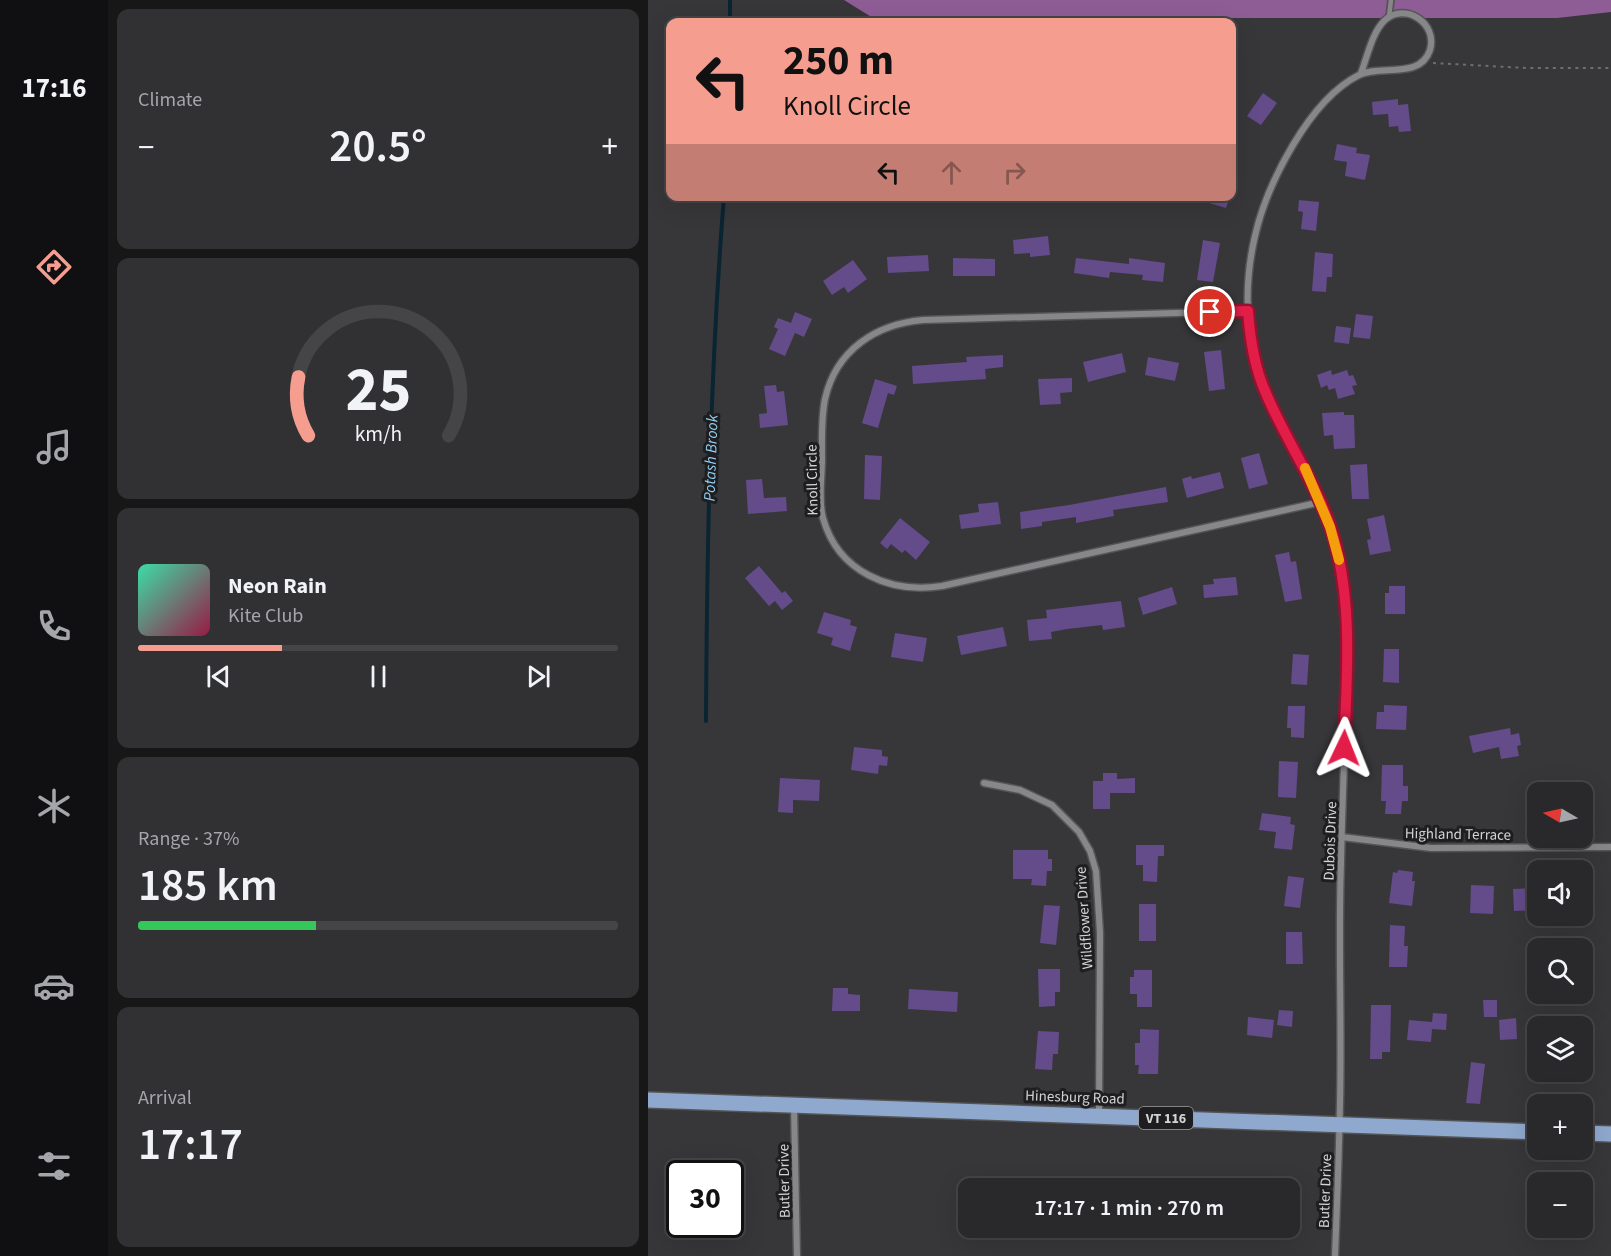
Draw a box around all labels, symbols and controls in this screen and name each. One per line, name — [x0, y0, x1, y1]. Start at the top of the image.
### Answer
text: 250 m — [783, 31, 894, 91]
icon: left — [684, 42, 762, 120]
text: 17:16 — [21, 69, 87, 108]
text: Climate — [138, 86, 202, 114]
text: Knoll Circle — [783, 87, 911, 126]
text: 20.5° — [329, 115, 427, 179]
text: − — [138, 124, 154, 171]
text: + — [602, 124, 618, 171]
icon: left — [872, 156, 905, 189]
icon: ahead — [935, 156, 968, 189]
icon: right — [998, 156, 1031, 189]
icon: directions — [33, 246, 75, 288]
pin — [1184, 286, 1235, 337]
icon: arrive — [1193, 295, 1226, 328]
text: 25 — [345, 346, 411, 435]
water label: Potash Brook — [698, 414, 724, 502]
text: km/h — [354, 419, 402, 450]
icon: music — [33, 426, 75, 468]
street label: Knoll Circle — [801, 444, 824, 516]
text: Neon Rain — [228, 570, 327, 602]
text: Kite Club — [228, 602, 303, 630]
icon: phone — [33, 605, 75, 647]
icon: previous — [202, 660, 235, 693]
icon: pause — [362, 660, 395, 693]
icon: next — [522, 660, 555, 693]
position arrow — [1312, 716, 1376, 780]
north arrow — [1527, 782, 1593, 848]
map controls — [1527, 782, 1593, 1238]
icon: climate — [33, 785, 75, 827]
street label: Dubois Drive — [1319, 801, 1342, 881]
street label: Highland Terrace — [1405, 823, 1511, 846]
text: Range · 37% — [138, 825, 239, 853]
text: 185 km — [138, 854, 278, 918]
button: sound — [1527, 860, 1593, 926]
street label: Wildflower Drive — [1070, 866, 1099, 970]
button: search — [1527, 938, 1593, 1004]
icon: car — [33, 965, 75, 1007]
button: layers — [1527, 1016, 1593, 1082]
text: Arrival — [138, 1084, 192, 1112]
street label: Hinesburg Road — [1025, 1085, 1125, 1110]
button: + — [1527, 1094, 1593, 1160]
road number: VT 116 — [1139, 1107, 1193, 1129]
text: 17:17 — [138, 1113, 243, 1177]
street label: Butler Drive — [773, 1144, 796, 1218]
icon: filters — [33, 1145, 75, 1187]
street label: Butler Drive — [1314, 1154, 1337, 1228]
speed limit sign: 30 — [666, 1160, 744, 1238]
button: − — [1527, 1172, 1593, 1238]
text: 17:17 · 1 min · 270 m — [1034, 1192, 1224, 1224]

